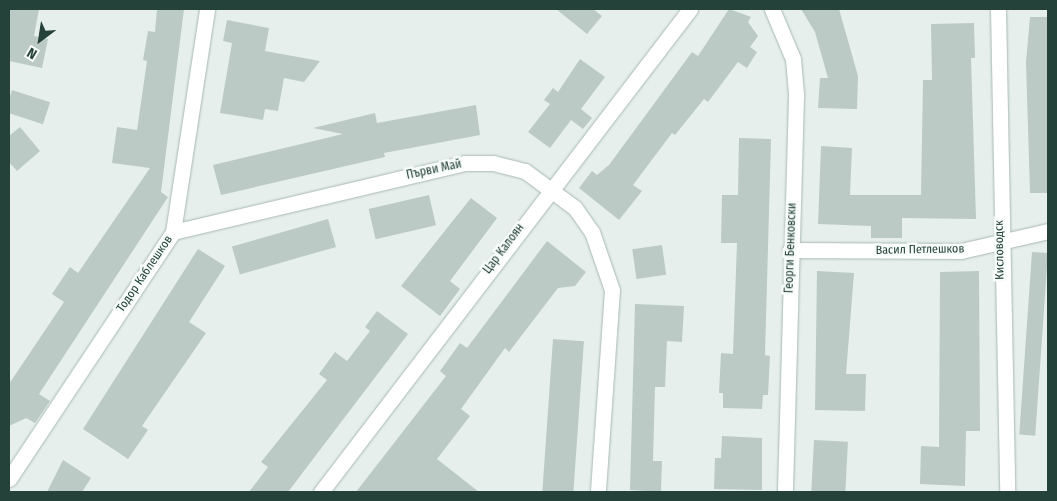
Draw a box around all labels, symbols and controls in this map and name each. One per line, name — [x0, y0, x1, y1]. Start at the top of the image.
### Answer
north arrow — [15, 15, 65, 65]
text: N — [24, 44, 40, 63]
street label: Първи Май — [405, 157, 463, 183]
street label: Георги Бенковски — [782, 203, 800, 293]
street label: Кисловодск — [992, 220, 1008, 280]
street label: Цар Калоян — [480, 221, 528, 277]
street label: Тодор Каблешков — [114, 233, 176, 315]
street label: Васил Петлешков — [875, 242, 965, 258]

